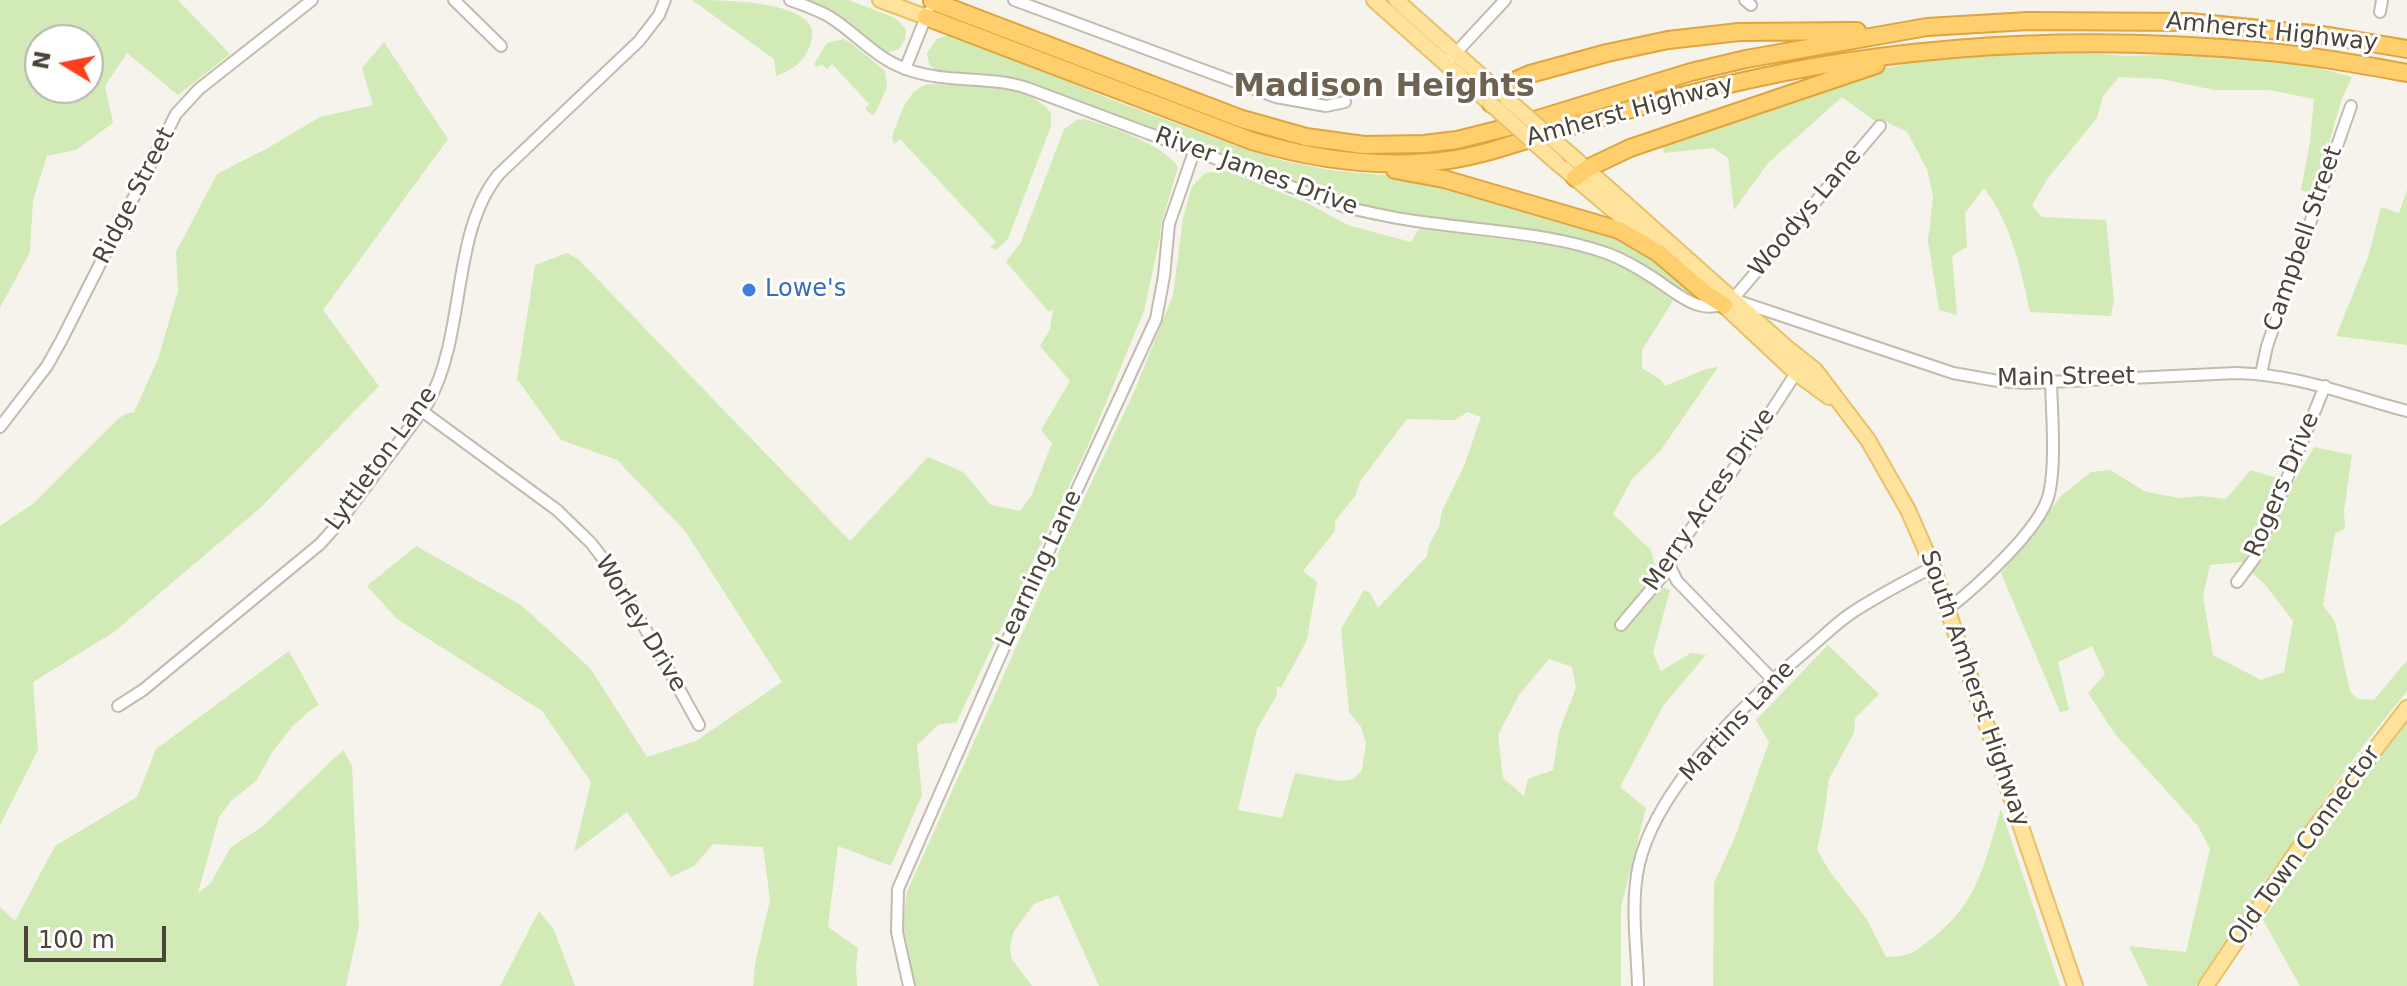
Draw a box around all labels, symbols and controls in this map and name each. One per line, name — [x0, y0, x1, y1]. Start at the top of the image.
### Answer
street label: Amherst Highway — [2165, 8, 2379, 58]
north arrow — [24, 24, 104, 104]
text: N — [28, 49, 56, 71]
district label: Madison Heights — [1233, 69, 1535, 107]
street label: Amherst Highway — [1523, 71, 1737, 153]
street label: River James Drive — [1151, 122, 1361, 222]
street label: Ridge Street — [88, 123, 182, 269]
street label: Woodys Lane — [1744, 143, 1868, 283]
street label: Campbell Street — [2259, 143, 2349, 335]
place label: Lowe's — [765, 276, 846, 304]
marker: Lowe's — [740, 281, 758, 299]
street label: Main Street — [1997, 362, 2135, 394]
street label: Lyttleton Lane — [320, 382, 444, 536]
street label: Merry Acres Drive — [1638, 403, 1782, 597]
street label: Rogers Drive — [2240, 408, 2326, 562]
street label: Learning Lane — [991, 486, 1089, 652]
street label: South Amherst Highway — [1913, 547, 2035, 831]
street label: Worley Drive — [588, 551, 692, 697]
street label: Martins Lane — [1675, 656, 1801, 788]
street label: Old Town Connector — [2223, 740, 2387, 952]
scale bar — [28, 910, 170, 960]
text: 100 m — [38, 926, 115, 954]

